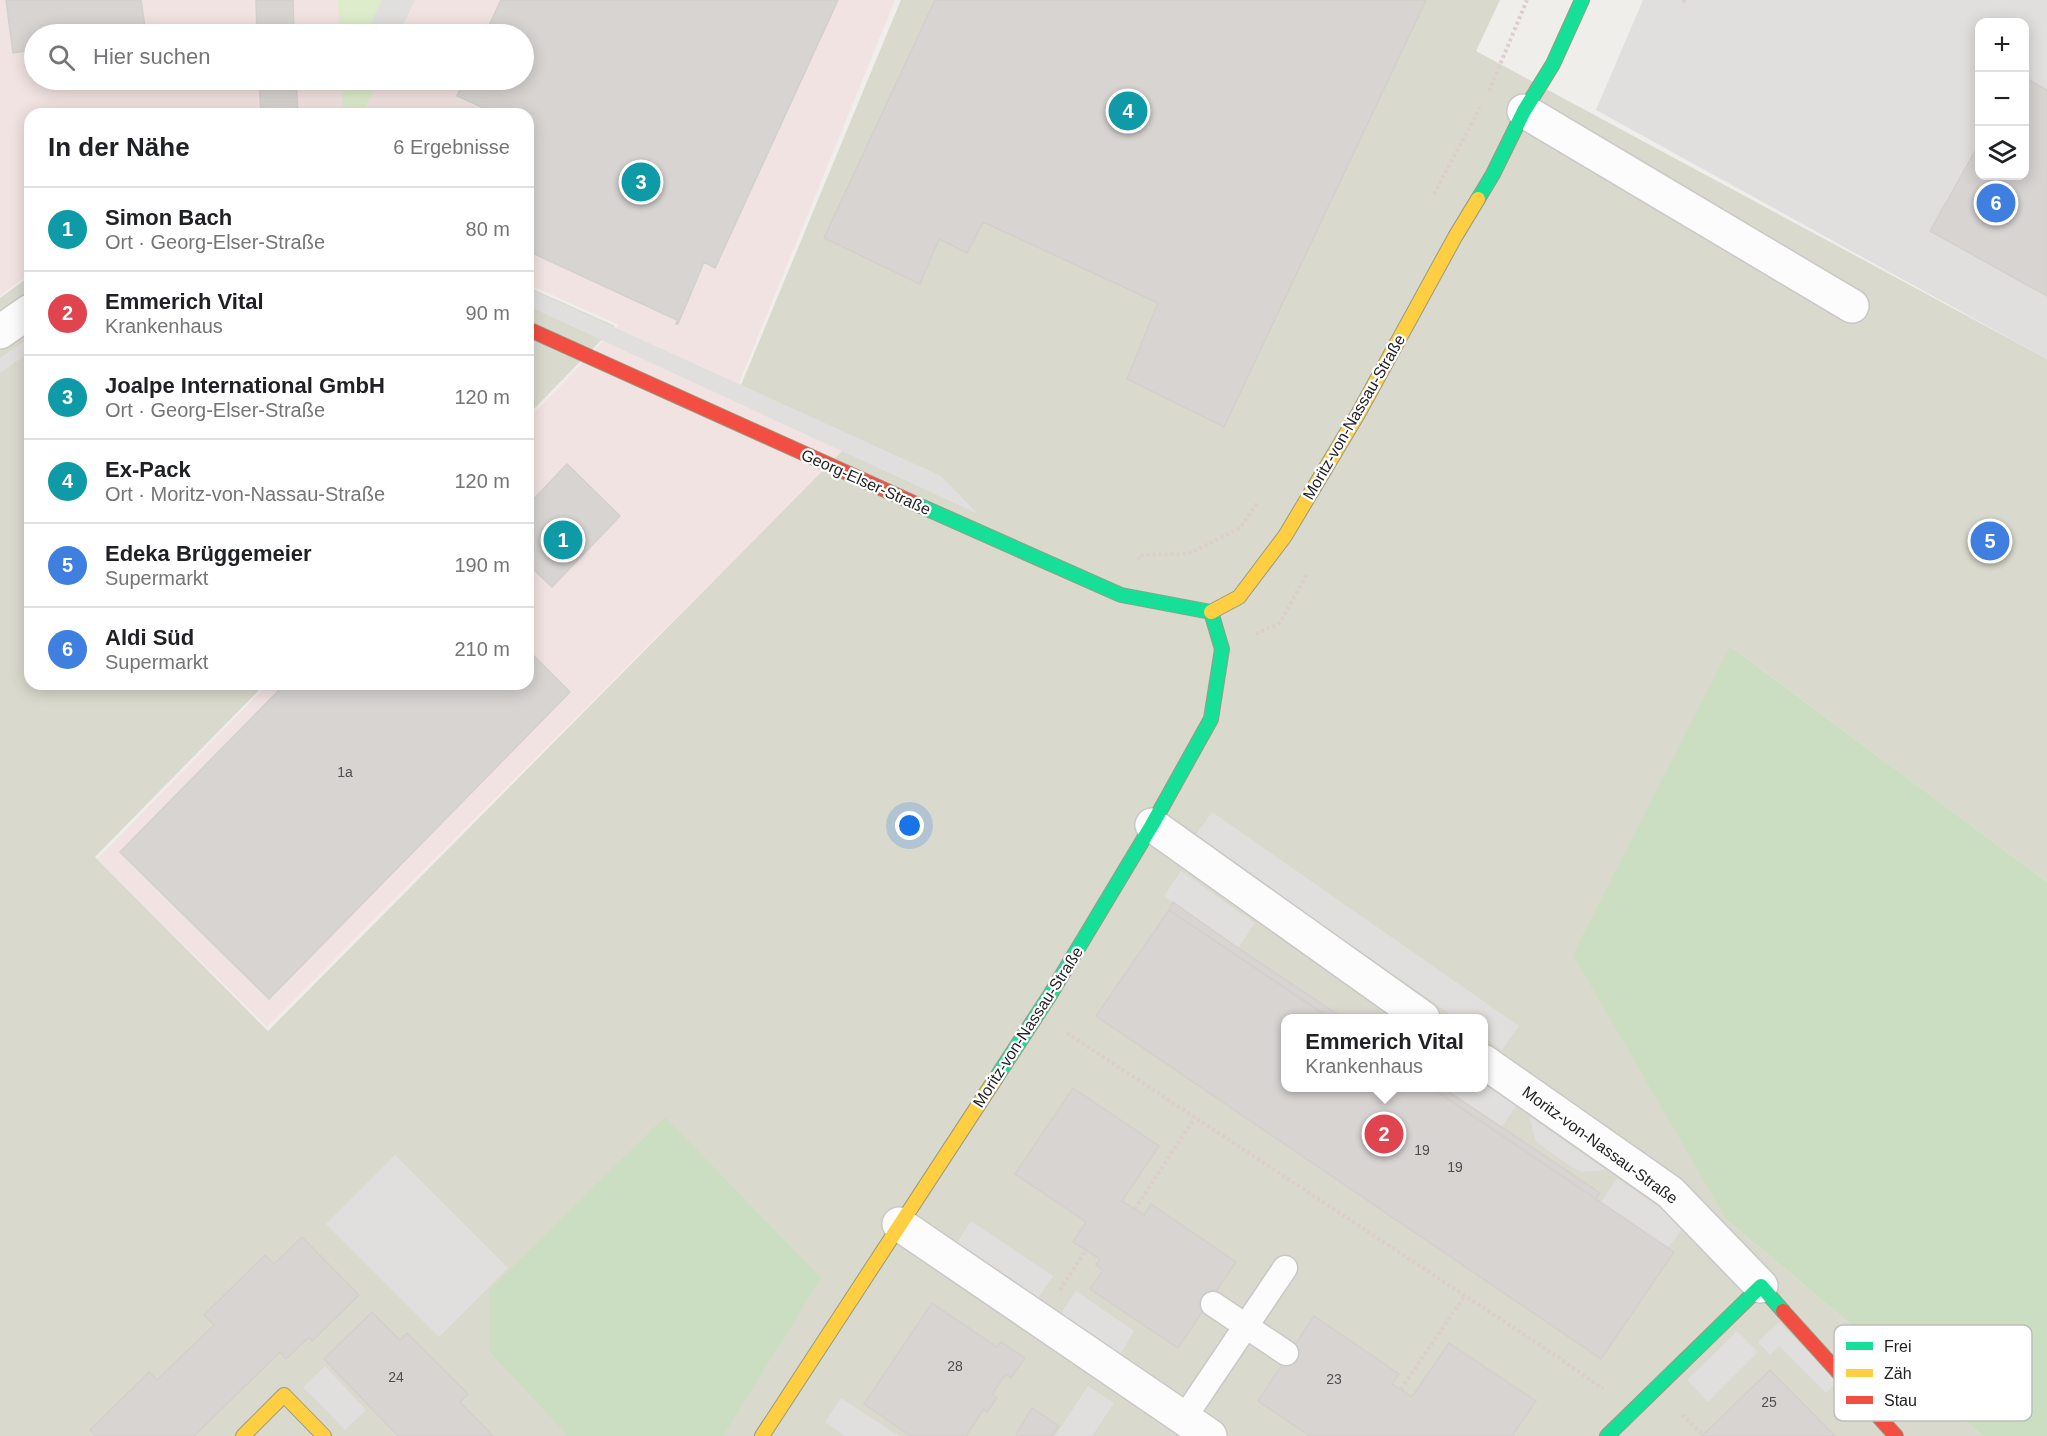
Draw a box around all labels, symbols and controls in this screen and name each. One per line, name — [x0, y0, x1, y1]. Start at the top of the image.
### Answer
map controls — [1975, 18, 2029, 180]
button: + — [1975, 18, 2029, 72]
search box — [24, 24, 534, 90]
icon: search — [45, 41, 78, 74]
text: Hier suchen — [93, 44, 210, 69]
button: − — [1975, 72, 2029, 126]
pin: 4 — [1108, 88, 1148, 134]
button: layers — [1975, 126, 2029, 180]
text: In der Nähe — [48, 132, 190, 162]
text: 6 Ergebnisse — [393, 136, 510, 158]
pin: 3 — [622, 160, 660, 204]
pin: 6 — [1976, 180, 2016, 226]
text: Simon Bach — [105, 205, 232, 230]
text: 1 — [62, 218, 73, 240]
text: 80 m — [466, 218, 510, 240]
text: Ort · Georg-Elser-Straße — [105, 231, 325, 253]
text: Emmerich Vital — [105, 289, 264, 314]
text: 2 — [62, 302, 73, 324]
text: 90 m — [466, 302, 510, 324]
text: Krankenhaus — [105, 315, 223, 337]
street label: Moritz-von-Nassau-Straße — [1300, 331, 1408, 502]
text: Joalpe International GmbH — [105, 373, 385, 398]
text: 3 — [62, 386, 73, 408]
text: 120 m — [454, 386, 510, 408]
text: Ort · Georg-Elser-Straße — [105, 399, 325, 421]
street label: Georg-Elser-Straße — [799, 446, 933, 518]
text: Ex-Pack — [105, 457, 191, 482]
text: 4 — [62, 470, 73, 492]
text: 120 m — [454, 470, 510, 492]
text: Ort · Moritz-von-Nassau-Straße — [105, 483, 385, 505]
pin: 1 — [544, 518, 582, 562]
pin: 5 — [1970, 518, 2010, 564]
text: Edeka Brüggemeier — [105, 541, 312, 566]
text: 5 — [62, 554, 73, 576]
text: 190 m — [454, 554, 510, 576]
text: Supermarkt — [105, 567, 208, 589]
text: Aldi Süd — [105, 625, 194, 650]
text: 6 — [62, 638, 73, 660]
text: 210 m — [454, 638, 510, 660]
text: Supermarkt — [105, 651, 208, 673]
house number: 1a — [337, 764, 353, 780]
your location — [895, 811, 924, 840]
street label: Moritz-von-Nassau-Straße — [970, 944, 1086, 1110]
popup — [1281, 1014, 1488, 1092]
text: Emmerich Vital — [1305, 1029, 1464, 1054]
text: Krankenhaus — [1305, 1055, 1423, 1077]
street label: Moritz-von-Nassau-Straße — [1519, 1083, 1681, 1207]
pin: 2 — [1364, 1112, 1404, 1156]
house number: 19 — [1414, 1142, 1430, 1158]
house number: 19 — [1447, 1159, 1463, 1175]
legend — [1834, 1325, 2032, 1421]
text: Frei — [1884, 1338, 1912, 1355]
house number: 28 — [947, 1358, 963, 1374]
text: Zäh — [1884, 1365, 1912, 1382]
house number: 24 — [388, 1369, 404, 1385]
house number: 23 — [1326, 1371, 1342, 1387]
text: Stau — [1884, 1392, 1917, 1409]
house number: 25 — [1761, 1394, 1777, 1410]

